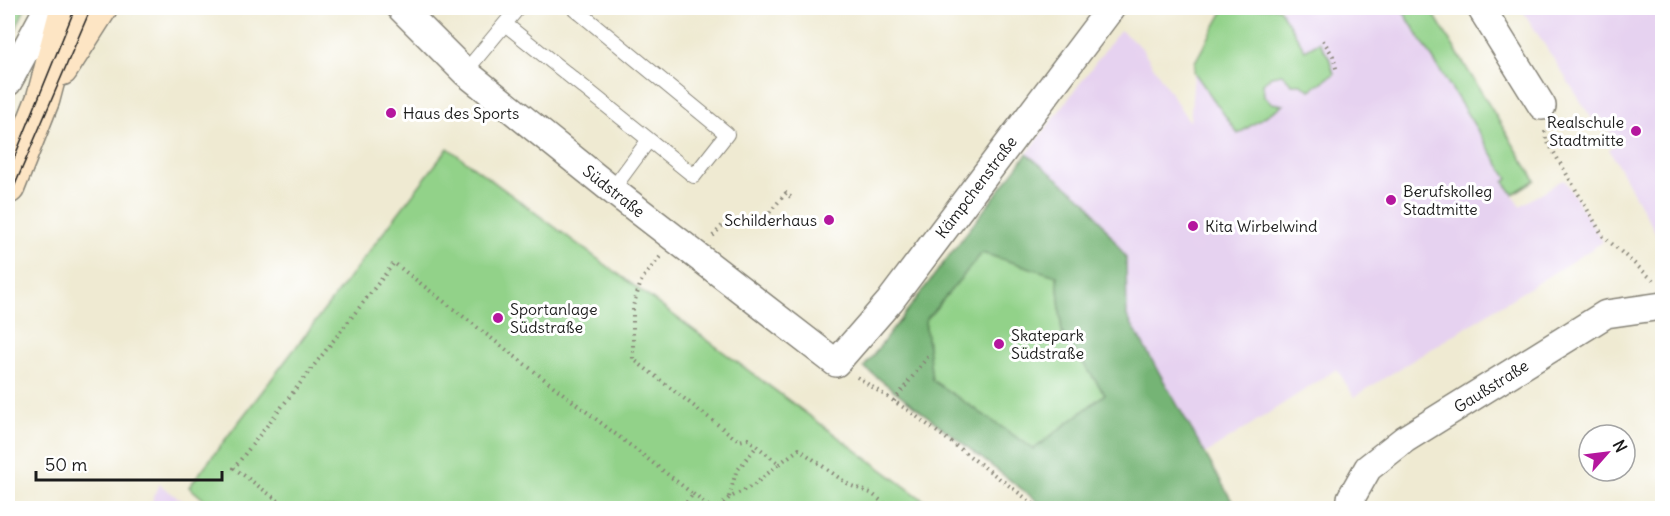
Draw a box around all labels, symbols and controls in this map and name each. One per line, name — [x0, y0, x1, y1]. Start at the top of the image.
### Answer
place label: Haus des Sports — [403, 103, 519, 123]
marker: Haus des Sports — [384, 106, 398, 120]
place label: Realschule Stadtmitte — [1547, 112, 1624, 150]
marker: Realschule Stadtmitte — [1629, 124, 1643, 138]
street label: Kämpchenstraße — [931, 132, 1021, 242]
street label: Südstraße — [579, 161, 649, 221]
place label: Berufskolleg Stadtmitte — [1403, 181, 1492, 219]
marker: Berufskolleg Stadtmitte — [1384, 193, 1398, 207]
place label: Schilderhaus — [724, 210, 817, 230]
marker: Schilderhaus — [822, 213, 836, 227]
place label: Kita Wirbelwind — [1205, 216, 1317, 236]
marker: Kita Wirbelwind — [1186, 219, 1200, 233]
place label: Sportanlage Südstraße — [510, 299, 598, 337]
marker: Sportanlage Südstraße — [491, 311, 505, 325]
place label: Skatepark Südstraße — [1011, 325, 1084, 363]
marker: Skatepark Südstraße — [992, 337, 1006, 351]
street label: Gaußstraße — [1450, 355, 1532, 417]
north arrow — [1577, 423, 1637, 483]
text: N — [1609, 436, 1632, 456]
scale bar — [36, 444, 222, 482]
text: 50 m — [45, 453, 87, 476]

